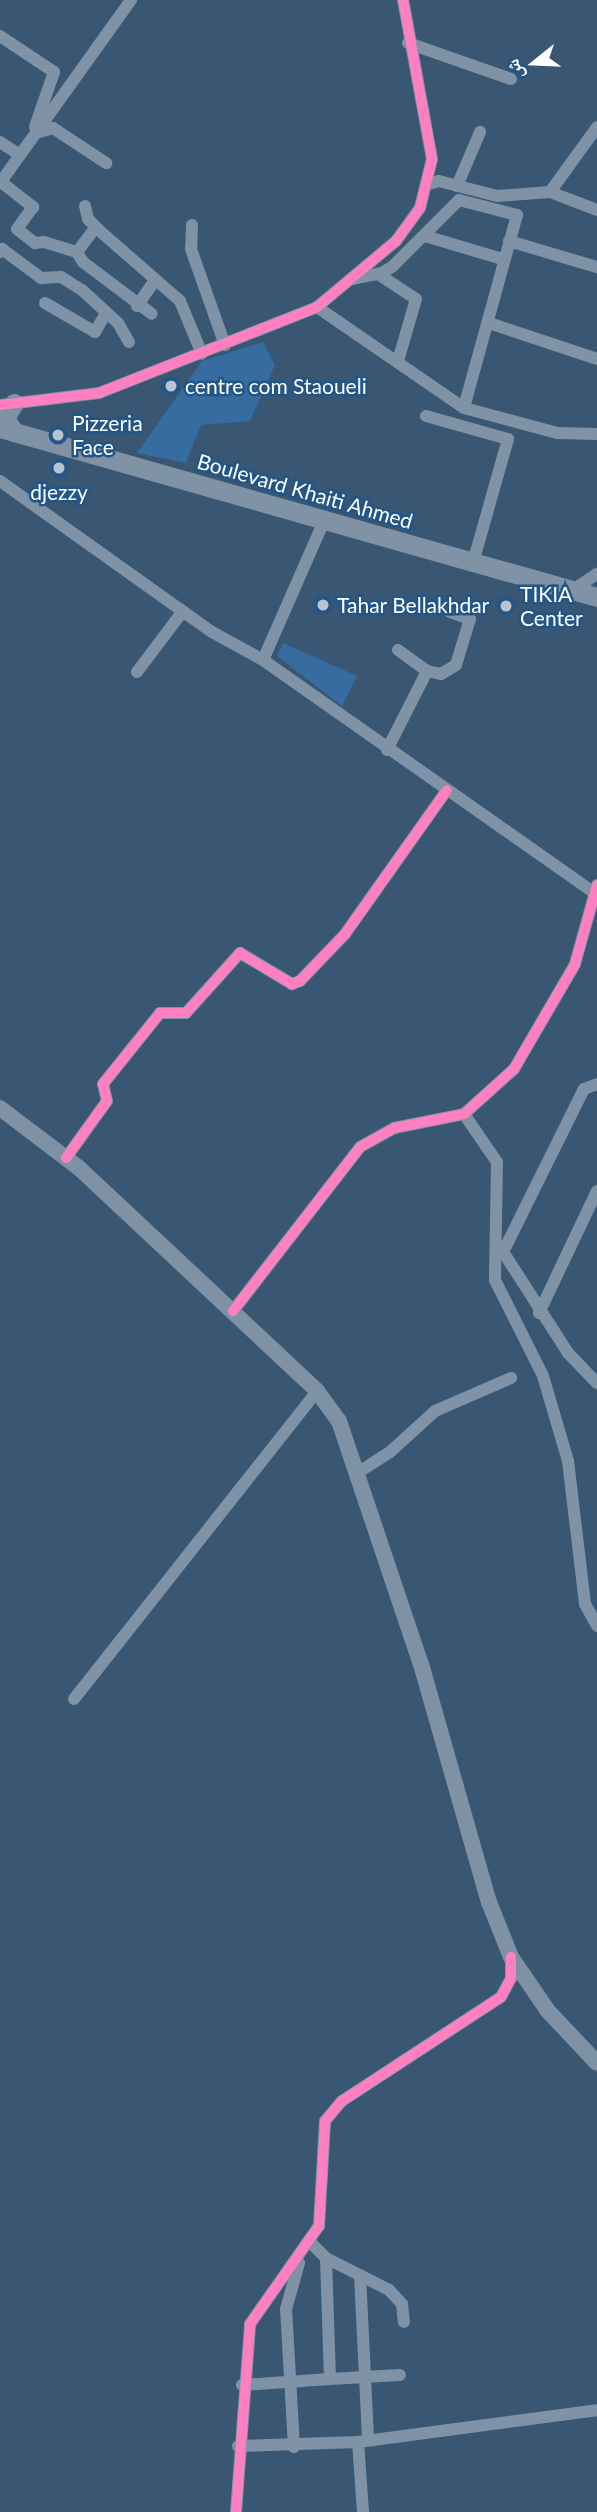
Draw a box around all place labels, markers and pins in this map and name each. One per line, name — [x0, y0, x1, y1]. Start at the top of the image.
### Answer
place label: centre com Staoueli — [185, 373, 367, 399]
marker: centre com Staoueli — [163, 378, 179, 394]
place label: Pizzeria Face — [72, 410, 143, 460]
marker: Pizzeria Face — [50, 427, 66, 443]
marker: djezzy — [51, 460, 67, 476]
place label: djezzy — [30, 479, 88, 505]
place label: TIKIA Center — [520, 581, 583, 631]
place label: Tahar Bellakhdar — [337, 592, 490, 618]
marker: Tahar Bellakhdar — [315, 597, 331, 613]
marker: TIKIA Center — [498, 598, 514, 614]

